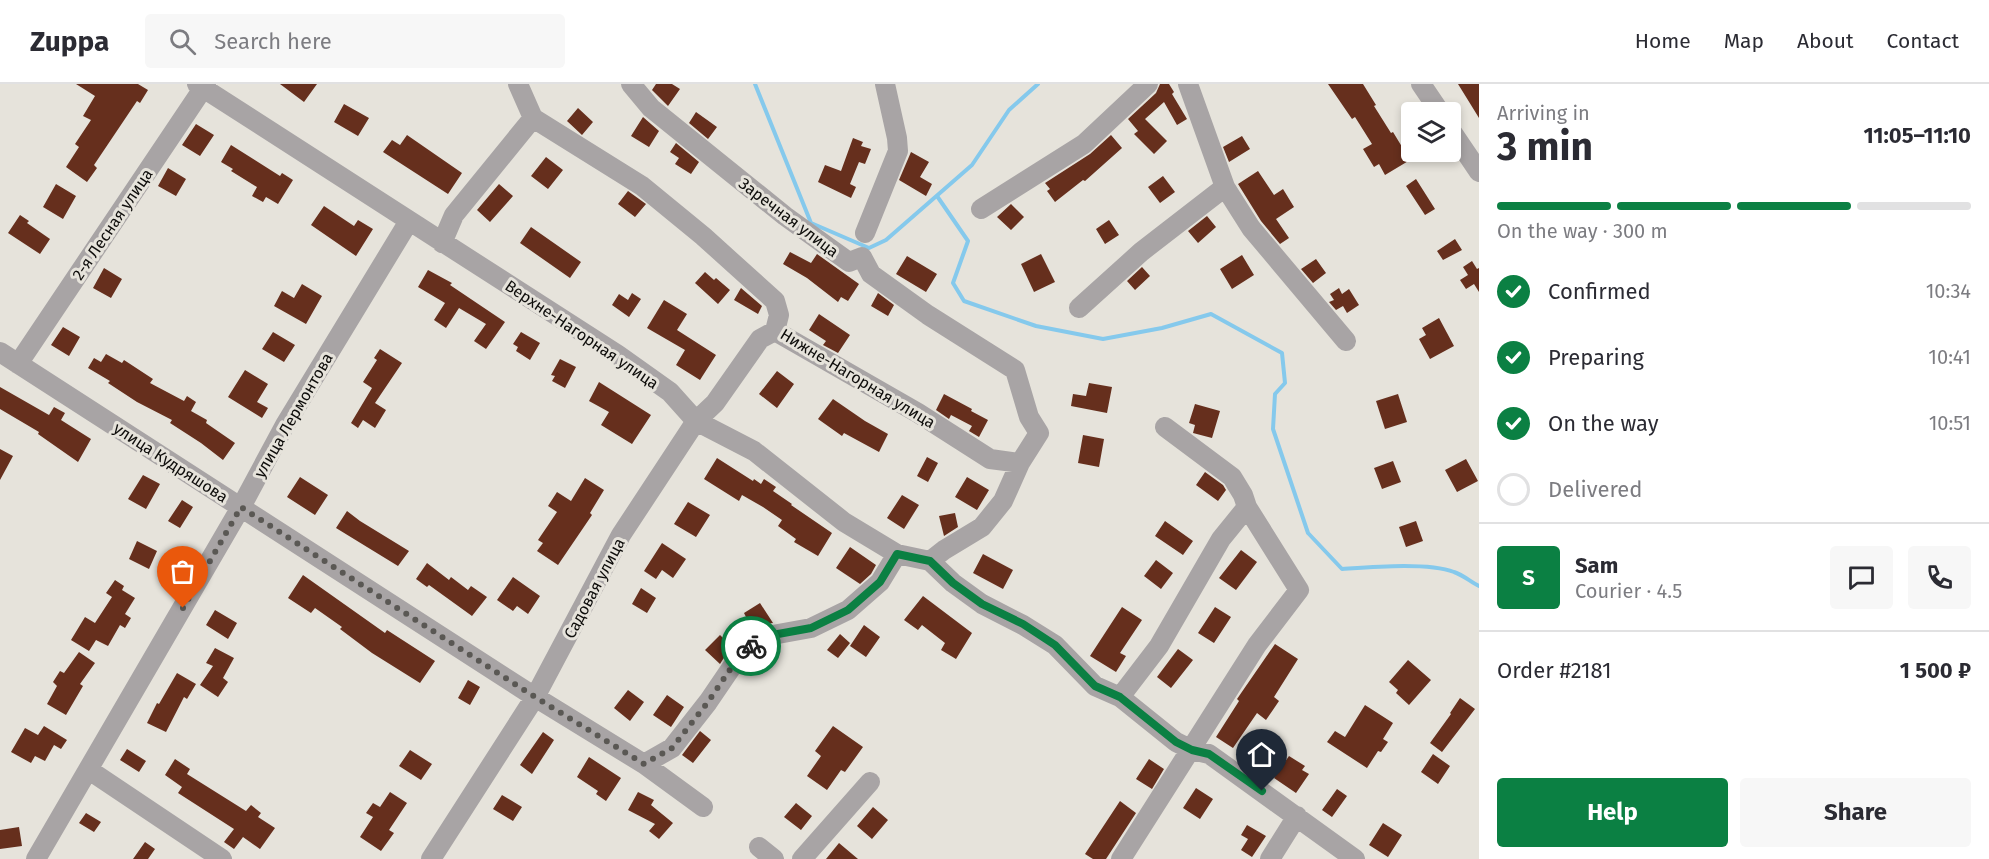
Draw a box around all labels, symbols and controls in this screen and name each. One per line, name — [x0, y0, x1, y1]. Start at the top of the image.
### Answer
search box — [145, 14, 565, 68]
text: Zuppa — [30, 25, 109, 58]
icon: search — [166, 25, 199, 58]
text: Search here — [214, 28, 332, 55]
text: Home — [1635, 28, 1691, 54]
text: Map — [1724, 28, 1764, 54]
text: About — [1797, 28, 1854, 54]
text: Contact — [1887, 28, 1959, 54]
text: Arriving in — [1497, 101, 1590, 125]
map controls — [1401, 102, 1461, 162]
button: layers — [1401, 102, 1461, 162]
text: 11:05–11:10 — [1864, 122, 1971, 149]
text: 3 min — [1497, 124, 1593, 170]
street label: 2-я Лесная улица — [68, 165, 157, 283]
street label: Заречная улица — [735, 174, 842, 261]
text: On the way · 300 m — [1497, 219, 1668, 243]
icon: check — [1497, 275, 1530, 308]
street label: Верхне-Нагорная улица — [501, 276, 662, 393]
text: Confirmed — [1548, 278, 1651, 305]
text: 10:34 — [1926, 279, 1971, 303]
street label: Нижне-Нагорная улица — [777, 325, 939, 432]
icon: check — [1497, 341, 1530, 374]
text: Preparing — [1548, 344, 1644, 371]
text: 10:41 — [1928, 345, 1971, 369]
street label: улица Лермонтова — [250, 349, 337, 481]
icon: check — [1497, 407, 1530, 440]
text: On the way — [1548, 410, 1659, 437]
text: 10:51 — [1929, 411, 1971, 435]
street label: улица Кудряшова — [110, 418, 231, 506]
text: Delivered — [1548, 476, 1643, 503]
street label: Садовая улица — [560, 535, 629, 642]
pin — [157, 546, 208, 608]
button: chat — [1830, 546, 1893, 609]
button: phone — [1908, 546, 1971, 609]
text: Sam — [1575, 552, 1618, 579]
icon: bag — [166, 555, 199, 588]
text: S — [1522, 564, 1535, 591]
text: Courier · 4.5 — [1575, 579, 1682, 603]
courier — [721, 616, 781, 676]
icon: bike — [735, 630, 768, 663]
text: Order #2181 — [1497, 657, 1612, 684]
text: 1 500 ₽ — [1900, 657, 1971, 684]
pin — [1236, 729, 1287, 791]
icon: home — [1245, 738, 1278, 771]
button: Help — [1497, 778, 1728, 847]
button: Share — [1740, 778, 1971, 847]

